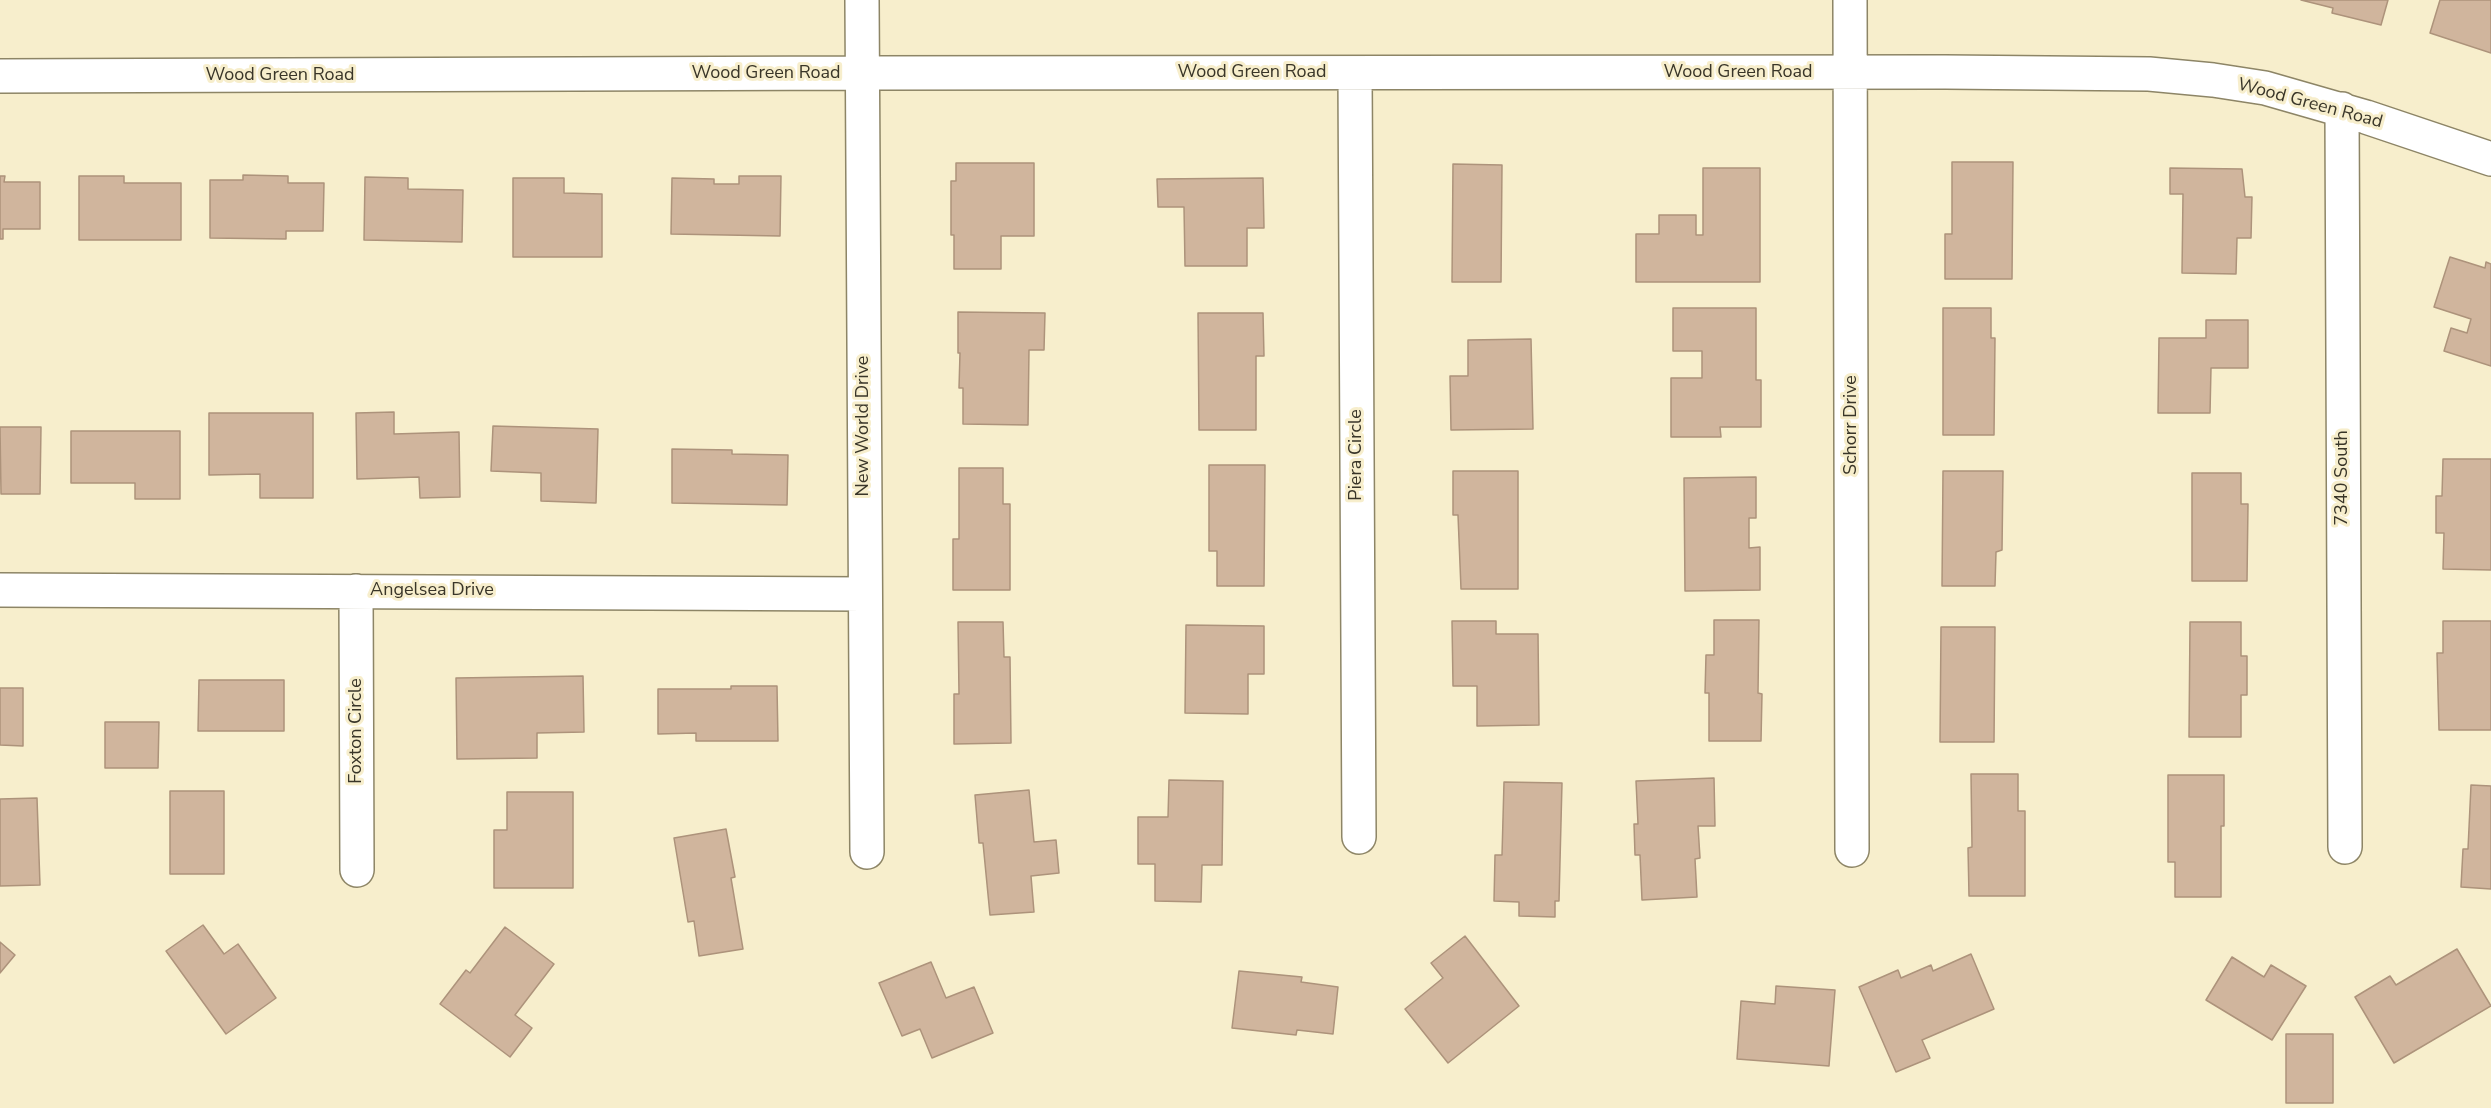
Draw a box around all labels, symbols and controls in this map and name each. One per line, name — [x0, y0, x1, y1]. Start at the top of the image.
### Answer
street label: Wood Green Road — [1177, 62, 1327, 84]
street label: Wood Green Road — [1663, 62, 1813, 84]
street label: Wood Green Road — [691, 63, 841, 85]
street label: Wood Green Road — [205, 65, 355, 87]
street label: Wood Green Road — [2235, 74, 2385, 134]
street label: New World Drive — [853, 356, 875, 496]
street label: Schorr Drive — [1841, 375, 1863, 475]
street label: Piera Circle — [1346, 409, 1368, 501]
street label: 7340 South — [2332, 430, 2354, 526]
street label: Angelsea Drive — [370, 580, 494, 602]
street label: Foxton Circle — [346, 678, 368, 784]

